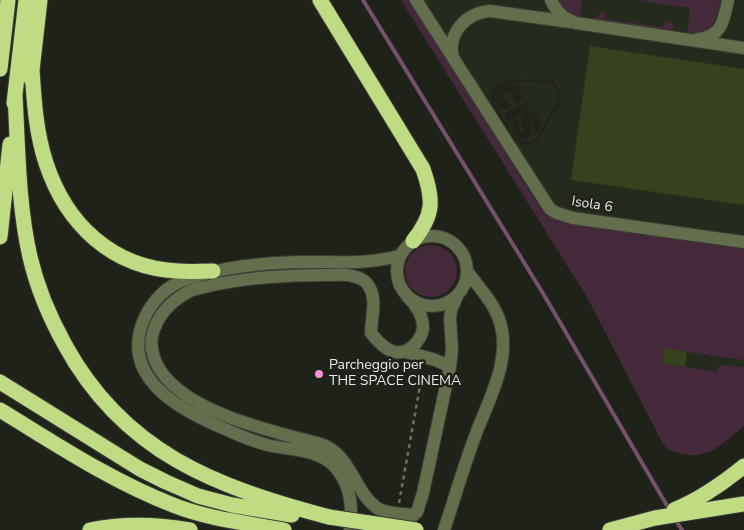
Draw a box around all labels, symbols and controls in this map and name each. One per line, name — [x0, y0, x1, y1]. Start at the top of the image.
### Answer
street label: Isola 6 — [570, 193, 614, 217]
place label: Parcheggio per THE SPACE CINEMA — [329, 358, 461, 391]
marker: Parcheggio per THE SPACE CINEMA — [313, 368, 325, 380]

